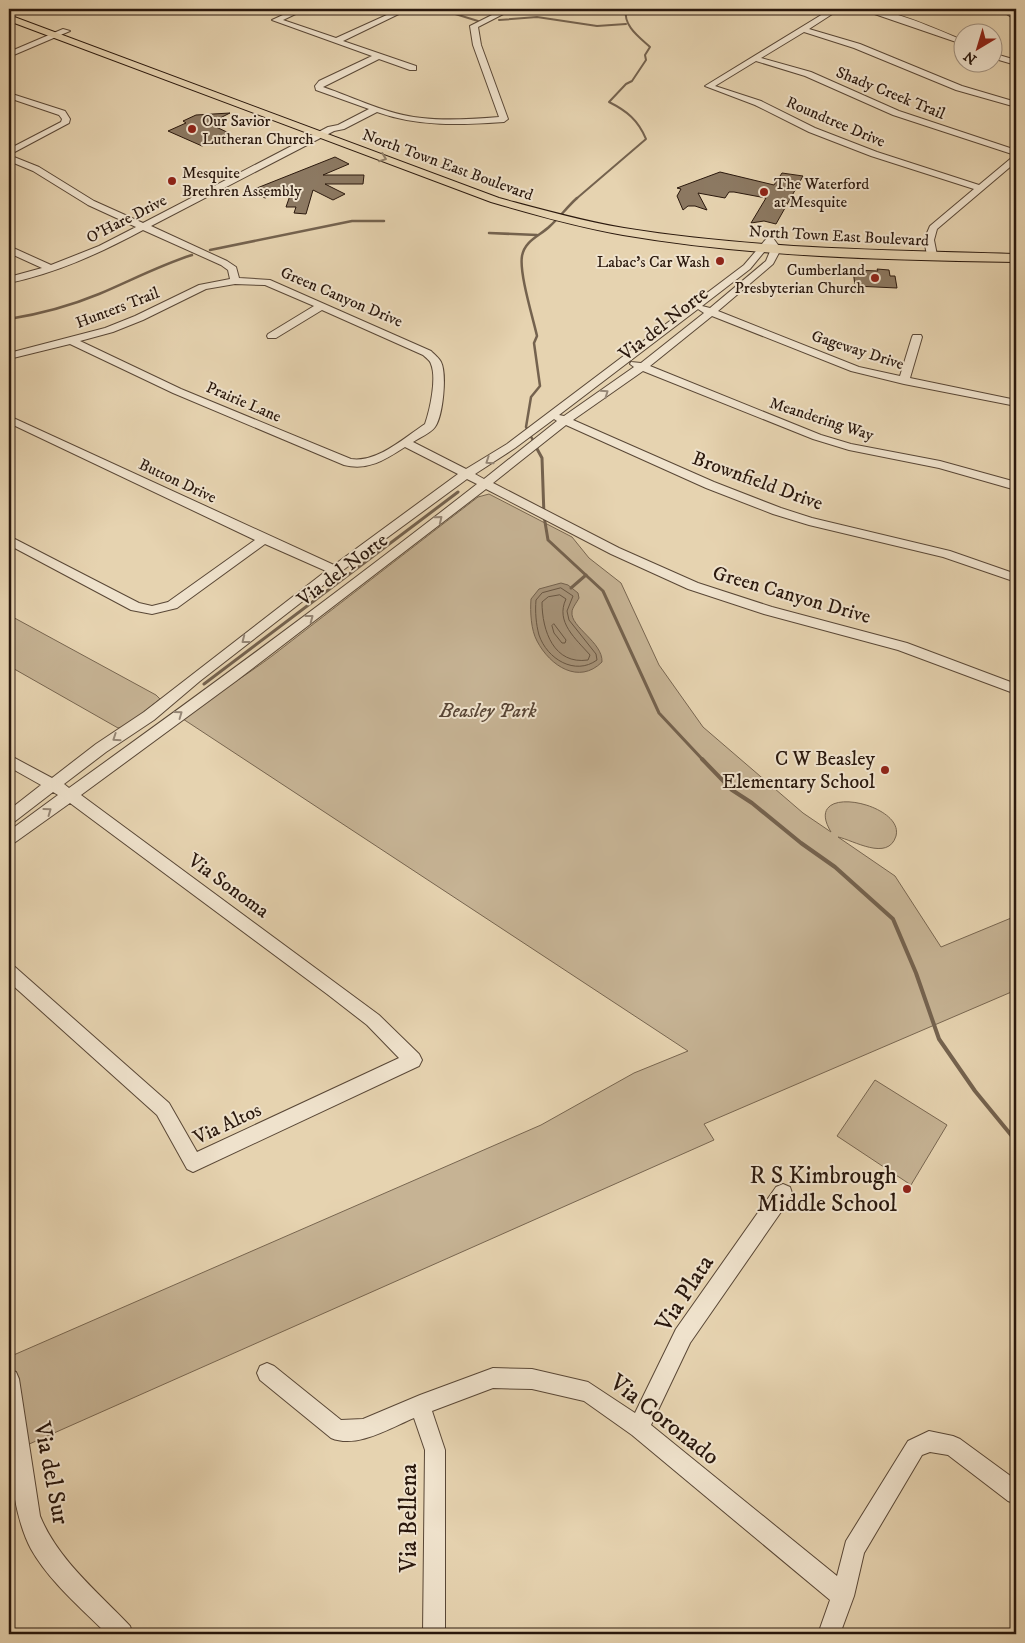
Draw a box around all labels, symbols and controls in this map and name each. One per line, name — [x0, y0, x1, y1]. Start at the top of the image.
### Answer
north arrow — [952, 22, 1002, 72]
text: N — [960, 47, 981, 68]
street label: Shady Creek Trail — [833, 62, 948, 124]
street label: Roundtree Drive — [783, 92, 889, 152]
place label: Our Savior Lutheran Church — [202, 111, 314, 149]
marker: Our Savior Lutheran Church — [186, 123, 198, 135]
street label: North Town East Boulevard — [359, 125, 536, 205]
one-way arrow — [378, 152, 386, 162]
place label: Mesquite Brethren Assembly — [182, 163, 302, 201]
place label: The Waterford at Mesquite — [774, 174, 869, 212]
marker: Mesquite Brethren Assembly — [166, 175, 178, 187]
marker: The Waterford at Mesquite — [758, 186, 770, 198]
street label: O'Hare Drive — [83, 190, 170, 248]
street label: North Town East Boulevard — [748, 221, 930, 251]
place label: Labac's Car Wash — [597, 252, 711, 272]
marker: Labac's Car Wash — [714, 255, 726, 267]
place label: Cumberland Presbyterian Church — [734, 260, 866, 298]
street label: Green Canyon Drive — [278, 262, 406, 332]
marker: Cumberland Presbyterian Church — [869, 272, 881, 284]
street label: Via del Norte — [613, 281, 714, 368]
street label: Hunters Trail — [73, 283, 162, 333]
street label: Gageway Drive — [809, 326, 907, 374]
street label: Prairie Lane — [203, 377, 284, 427]
one-way arrow — [599, 390, 609, 399]
street label: Meandering Way — [767, 393, 877, 445]
street label: Brownfield Drive — [689, 446, 826, 517]
street label: Button Drive — [136, 454, 220, 508]
one-way arrow — [485, 455, 495, 464]
one-way arrow — [433, 517, 442, 525]
street label: Via del Norte — [292, 528, 393, 613]
street label: Green Canyon Drive — [710, 561, 873, 630]
one-way arrow — [304, 616, 313, 624]
one-way arrow — [242, 634, 251, 642]
park label: Beasley Park — [438, 699, 537, 724]
one-way arrow — [173, 711, 183, 720]
one-way arrow — [112, 732, 122, 741]
place label: C W Beasley Elementary School — [722, 747, 876, 795]
marker: C W Beasley Elementary School — [879, 764, 891, 776]
one-way arrow — [42, 808, 52, 817]
street label: Via Sonoma — [182, 848, 274, 924]
street label: Via Altos — [189, 1098, 266, 1151]
place label: R S Kimbrough Middle School — [750, 1161, 898, 1219]
marker: R S Kimbrough Middle School — [901, 1183, 913, 1195]
street label: Via Plata — [648, 1249, 721, 1338]
street label: Via Coronado — [603, 1367, 725, 1472]
street label: Via del Sur — [26, 1418, 76, 1527]
street label: Via Bellena — [394, 1463, 424, 1573]

